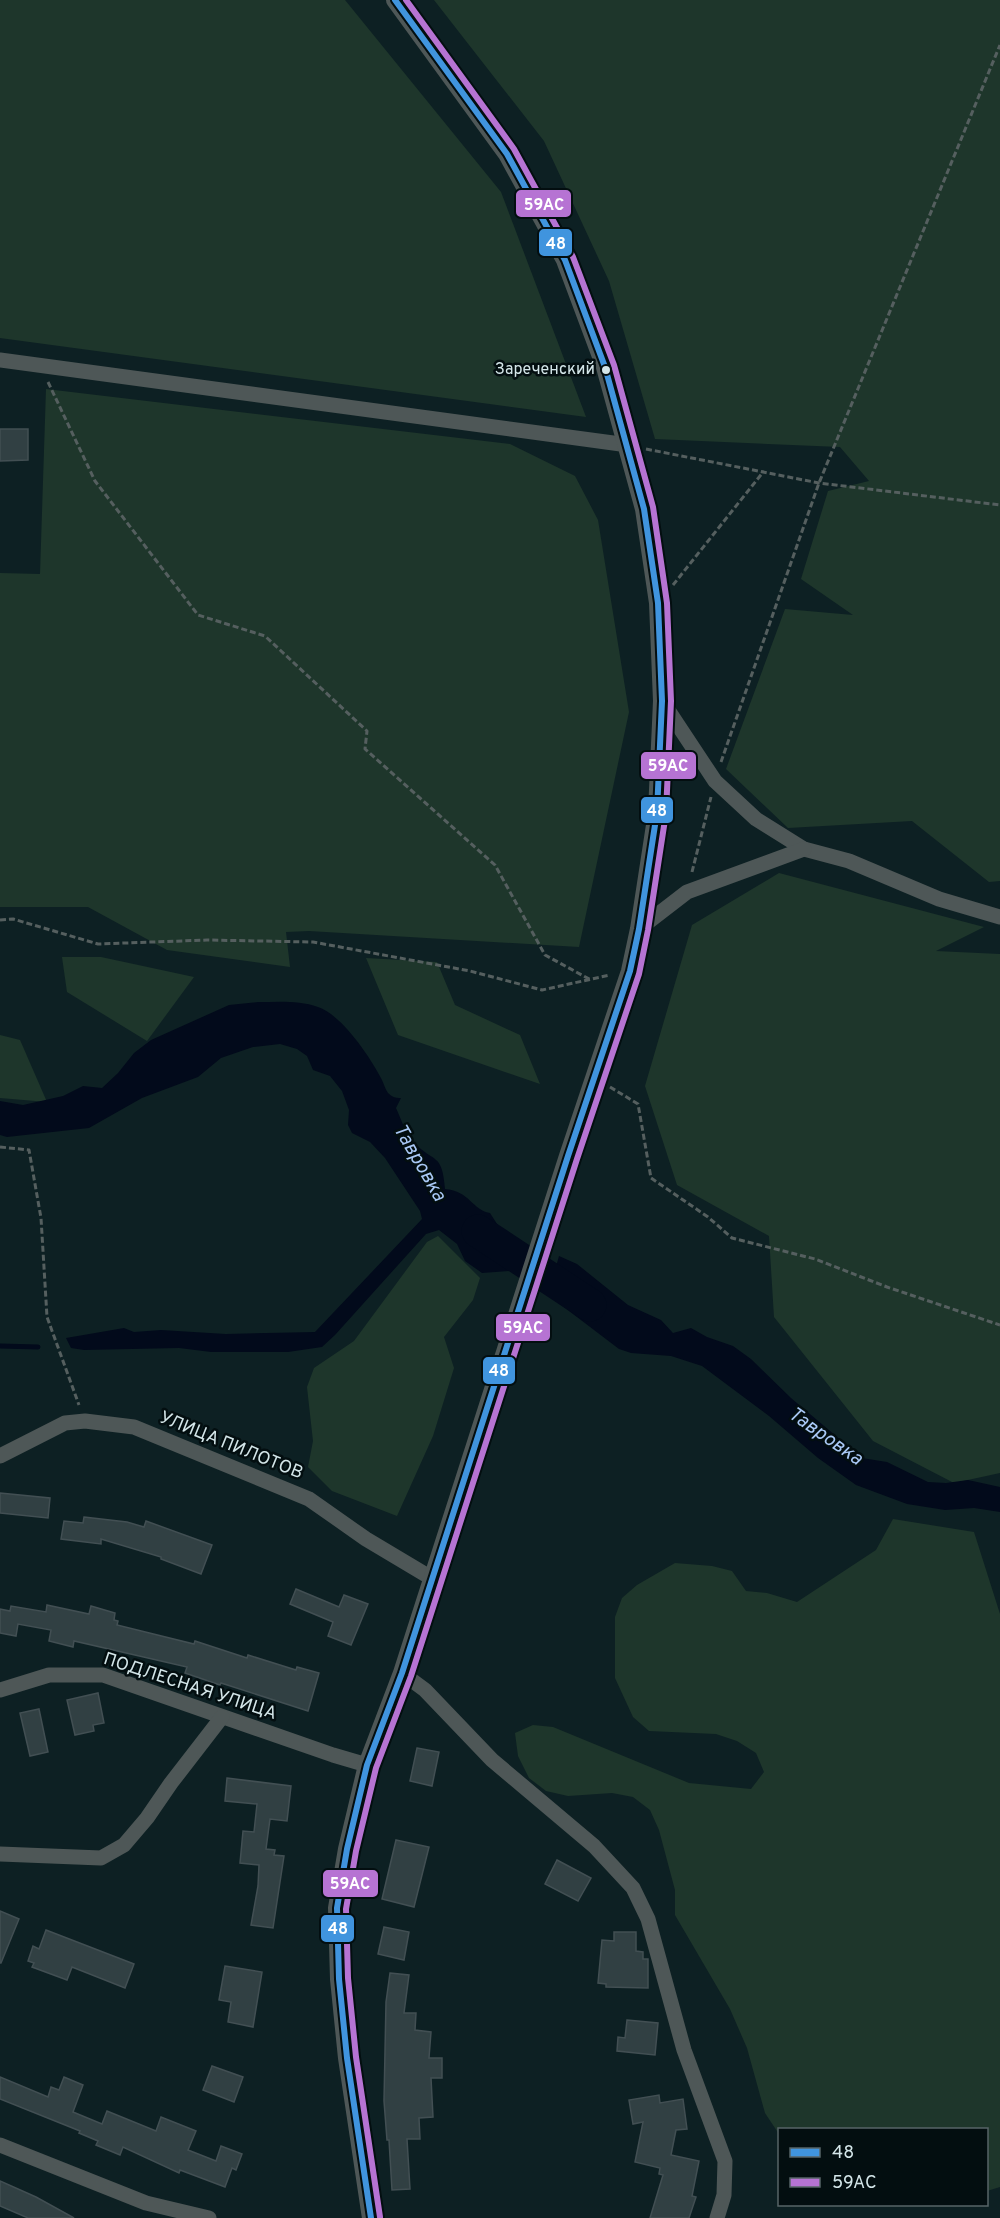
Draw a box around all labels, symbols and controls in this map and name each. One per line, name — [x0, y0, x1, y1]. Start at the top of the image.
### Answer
line badge: 59АС — [515, 189, 572, 218]
text: 59АС — [524, 196, 564, 216]
line badge: 48 — [538, 228, 573, 257]
text: 48 — [546, 235, 566, 255]
place label: Зареченский — [495, 360, 595, 380]
marker: Зареченский — [600, 364, 612, 376]
line badge: 59АС — [640, 751, 697, 780]
text: 59АС — [648, 757, 688, 777]
line badge: 48 — [640, 796, 674, 824]
text: 48 — [647, 802, 667, 822]
water label: Тавровка — [386, 1120, 452, 1207]
line badge: 59АС — [495, 1313, 551, 1342]
text: 59АС — [503, 1319, 543, 1339]
line badge: 48 — [482, 1356, 516, 1385]
text: 48 — [489, 1362, 509, 1382]
water label: Тавровка — [783, 1402, 868, 1473]
street label: УЛИЦА ПИЛОТОВ — [156, 1407, 306, 1485]
street label: ПОДЛЕСНАЯ УЛИЦА — [100, 1648, 280, 1726]
line badge: 59АС — [322, 1869, 379, 1898]
text: 59АС — [330, 1875, 370, 1895]
line badge: 48 — [320, 1914, 355, 1943]
text: 48 — [328, 1920, 348, 1940]
legend — [778, 2128, 988, 2206]
text: 48 — [832, 2142, 854, 2165]
text: 59АС — [832, 2172, 877, 2195]

